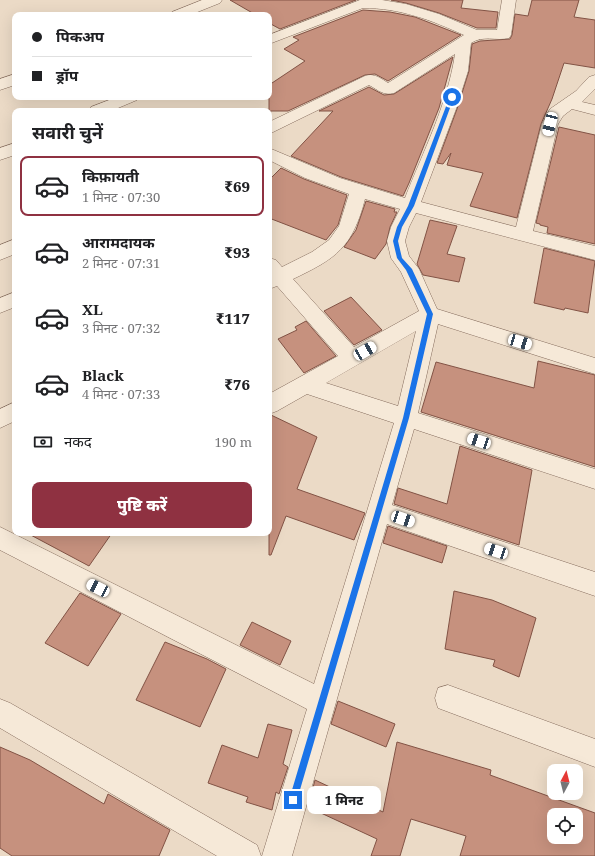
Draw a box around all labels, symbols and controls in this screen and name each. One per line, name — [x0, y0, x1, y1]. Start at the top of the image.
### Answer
text: पिकअप — [56, 26, 104, 46]
text: ड्रॉप — [56, 65, 78, 85]
route start — [443, 88, 461, 106]
car — [541, 111, 559, 137]
text: सवारी चुनें — [32, 120, 103, 144]
text: किफ़ायती — [82, 166, 139, 186]
icon: car — [34, 168, 70, 204]
text: ₹69 — [225, 176, 250, 196]
text: 1 मिनट · 07:30 — [82, 188, 160, 206]
text: आरामदायक — [82, 232, 155, 252]
icon: car — [34, 234, 70, 270]
text: ₹93 — [225, 242, 250, 262]
text: 2 मिनट · 07:31 — [82, 254, 160, 272]
text: XL — [82, 299, 103, 319]
icon: car — [34, 300, 70, 336]
text: ₹117 — [216, 308, 250, 328]
text: 3 मिनट · 07:32 — [82, 319, 160, 337]
car — [507, 333, 533, 351]
car — [352, 340, 378, 362]
text: Black — [82, 365, 124, 385]
icon: car — [34, 366, 70, 402]
text: ₹76 — [225, 374, 250, 394]
text: 4 मिनट · 07:33 — [82, 385, 160, 403]
icon: cash — [32, 431, 54, 453]
text: नकद — [64, 431, 92, 451]
car — [466, 432, 492, 450]
text: 190 m — [215, 433, 252, 451]
button: पुष्टि करें — [32, 482, 252, 528]
car — [390, 509, 416, 529]
car — [483, 542, 509, 560]
car — [85, 577, 111, 599]
north arrow — [547, 764, 583, 800]
map controls — [547, 764, 583, 844]
callout: 1 मिनट — [307, 786, 381, 814]
route end — [284, 791, 302, 809]
text: 1 मिनट — [325, 791, 363, 809]
button: locate — [547, 808, 583, 844]

